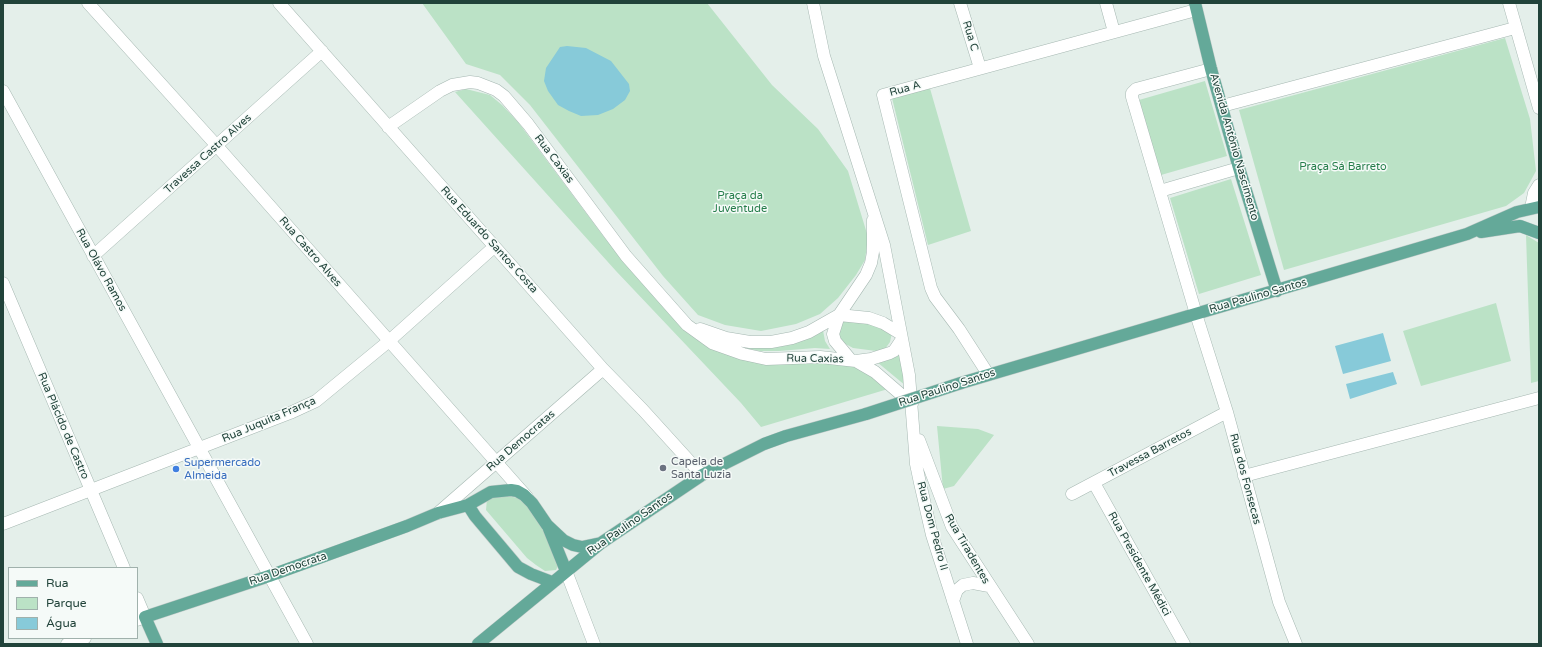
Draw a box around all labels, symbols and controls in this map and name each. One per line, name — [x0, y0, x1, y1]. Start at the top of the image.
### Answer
street label: Rua C — [959, 19, 981, 53]
street label: Avenida Antônio Nascimento — [1207, 72, 1261, 222]
street label: Rua A — [888, 79, 922, 99]
street label: Travessa Castro Alves — [162, 111, 254, 197]
street label: Rua Caxias — [531, 132, 577, 186]
park label: Praça Sá Barreto — [1299, 160, 1387, 174]
street label: Rua Eduardo Santos Costa — [438, 184, 540, 296]
park label: Praça da Juventude — [713, 189, 767, 215]
street label: Rua Castro Alves — [276, 214, 344, 290]
street label: Rua Olávo Ramos — [73, 226, 129, 314]
street label: Rua Paulino Santos — [1208, 276, 1308, 316]
street label: Rua Caxias — [786, 352, 844, 366]
street label: Rua Paulino Santos — [897, 366, 997, 410]
street label: Rua Plácido de Castro — [34, 371, 92, 481]
street label: Rua Juquita França — [220, 394, 318, 446]
street label: Rua Democratas — [484, 408, 558, 474]
street label: Travessa Barretos — [1106, 426, 1194, 480]
street label: Rua dos Fonsecas — [1226, 432, 1264, 526]
place label: Capela de Santa Luzia — [671, 455, 731, 481]
place label: Supermercado Almeida — [184, 456, 261, 482]
marker: Capela de Santa Luzia — [658, 463, 668, 473]
marker: Supermercado Almeida — [171, 464, 181, 474]
street label: Rua Dom Pedro II — [914, 480, 950, 572]
street label: Rua Paulino Santos — [585, 490, 675, 558]
street label: Rua Presidente Médici — [1105, 510, 1173, 618]
street label: Rua Tiradentes — [942, 512, 992, 586]
street label: Rua Democrata — [247, 550, 329, 588]
legend — [8, 567, 138, 639]
text: Rua — [46, 576, 69, 590]
text: Parque — [46, 596, 87, 610]
text: Água — [46, 616, 76, 630]

